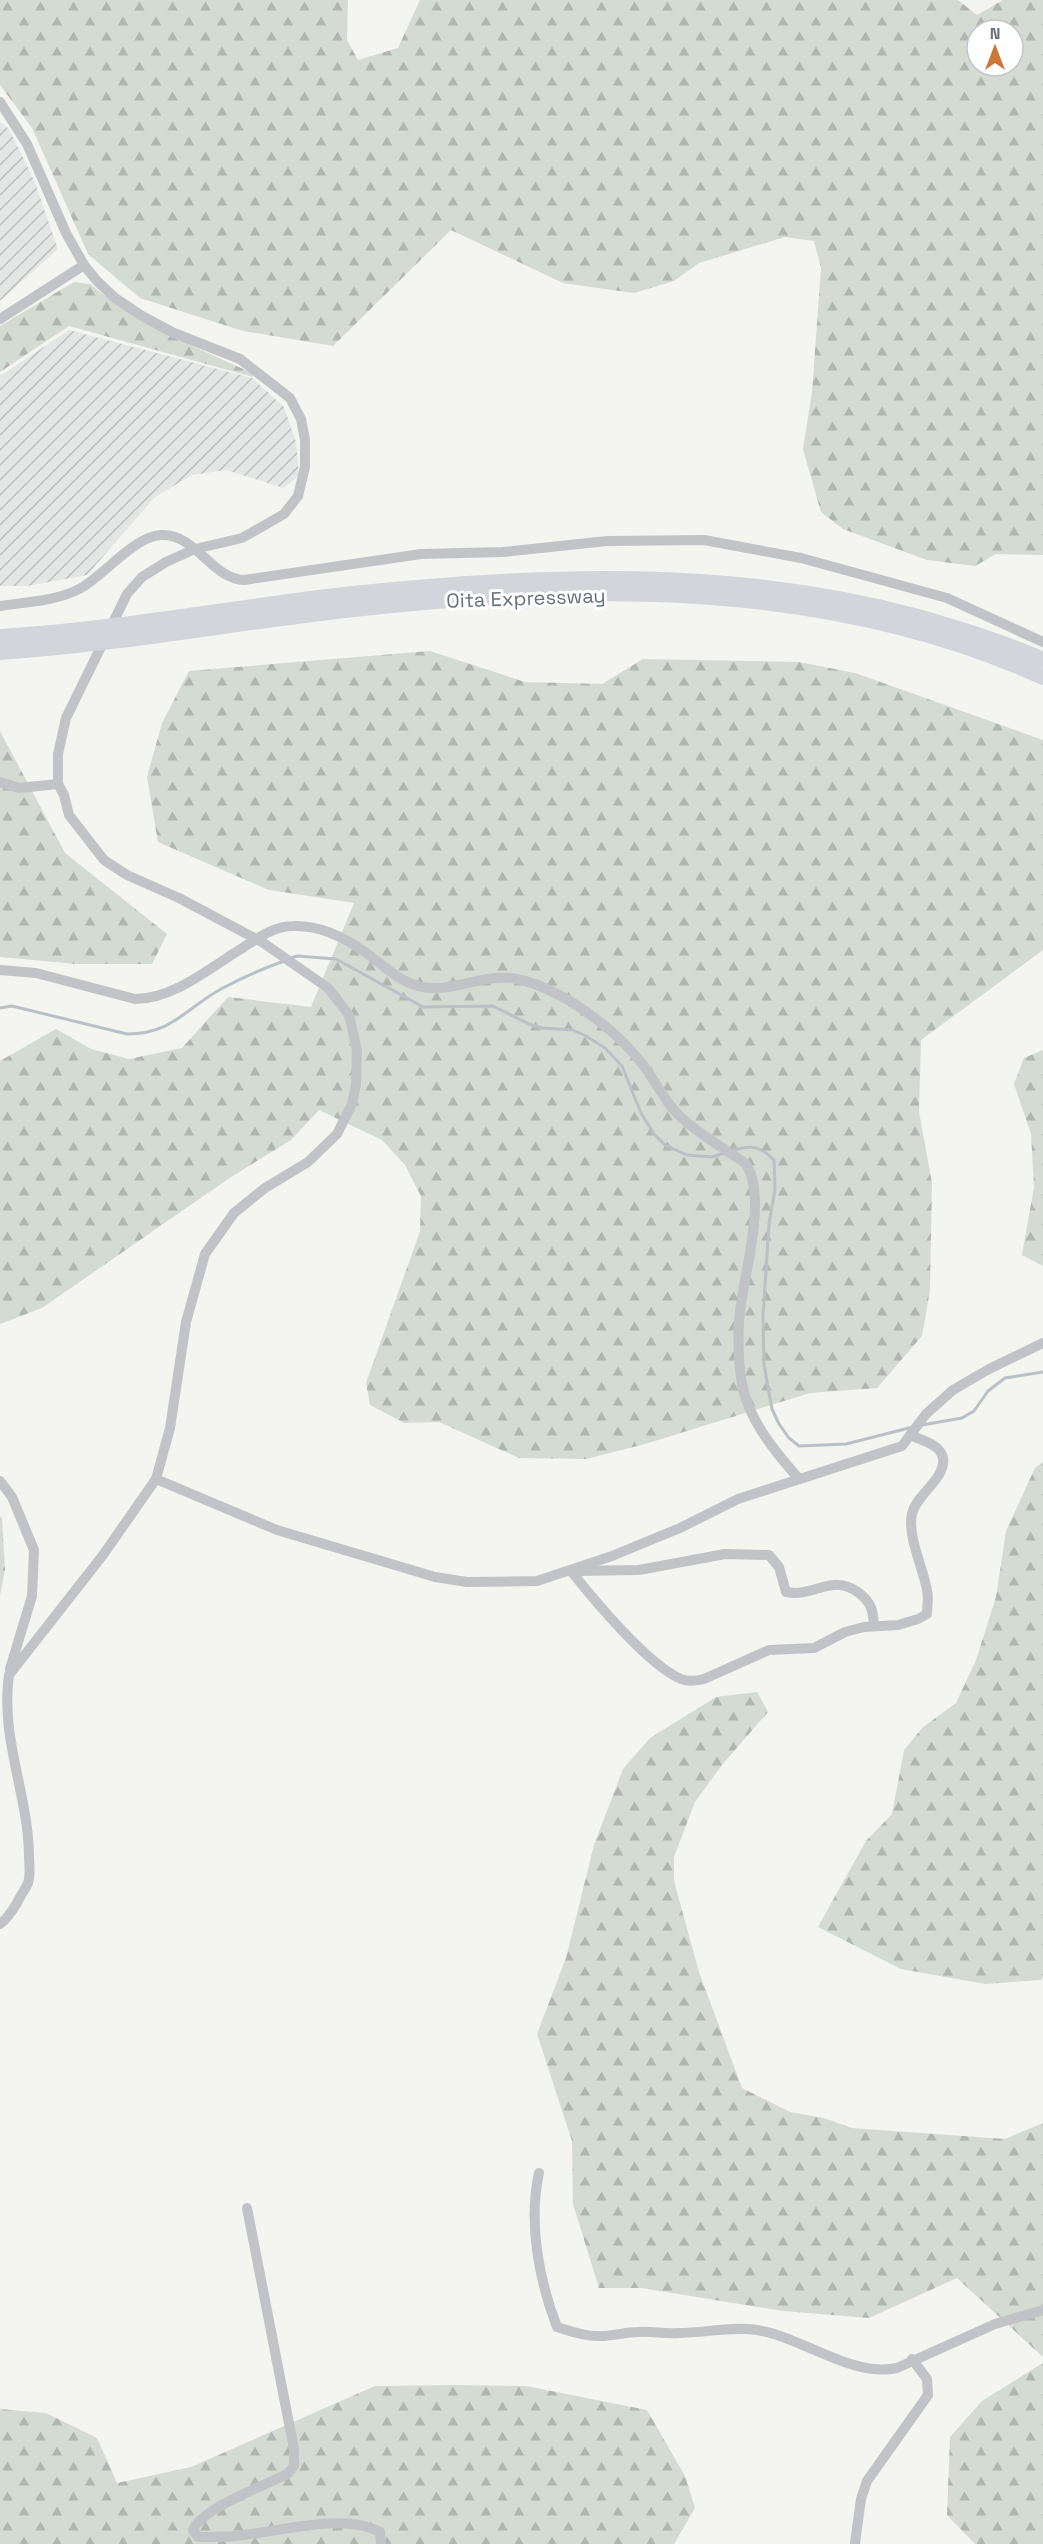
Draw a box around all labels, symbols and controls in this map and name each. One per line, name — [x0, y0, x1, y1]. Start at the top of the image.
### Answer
north arrow — [965, 18, 1025, 78]
text: N — [990, 23, 1000, 44]
street label: Oita Expressway — [446, 582, 606, 614]

